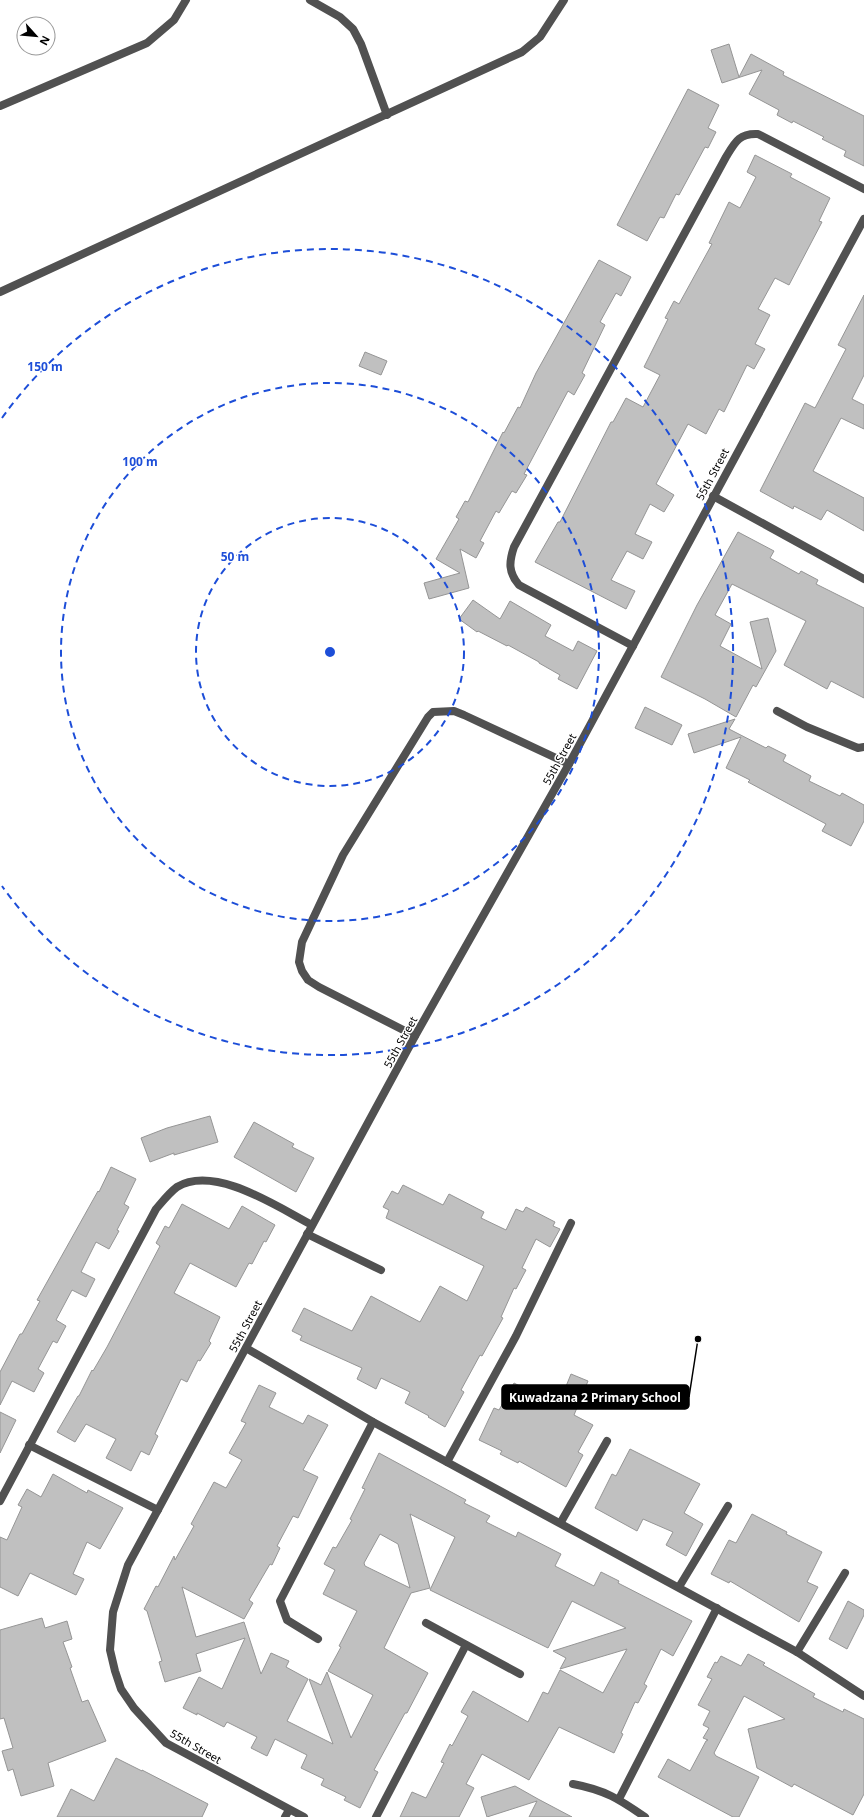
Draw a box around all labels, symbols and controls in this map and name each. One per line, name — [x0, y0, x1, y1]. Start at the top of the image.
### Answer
north arrow — [16, 16, 56, 56]
text: N — [37, 33, 54, 48]
text: 150 m — [27, 358, 63, 375]
street label: 55th Street — [692, 445, 732, 503]
text: 100 m — [122, 453, 158, 470]
text: 50 m — [221, 548, 249, 565]
centre of rings — [323, 645, 337, 659]
street label: 55th Street — [539, 730, 579, 788]
street label: 55th Street — [380, 1013, 420, 1071]
street label: 55th Street — [225, 1297, 265, 1355]
callout: Kuwadzana 2 Primary School — [502, 1385, 689, 1409]
text: Kuwadzana 2 Primary School — [509, 1389, 681, 1406]
street label: 55th Street — [168, 1725, 224, 1767]

